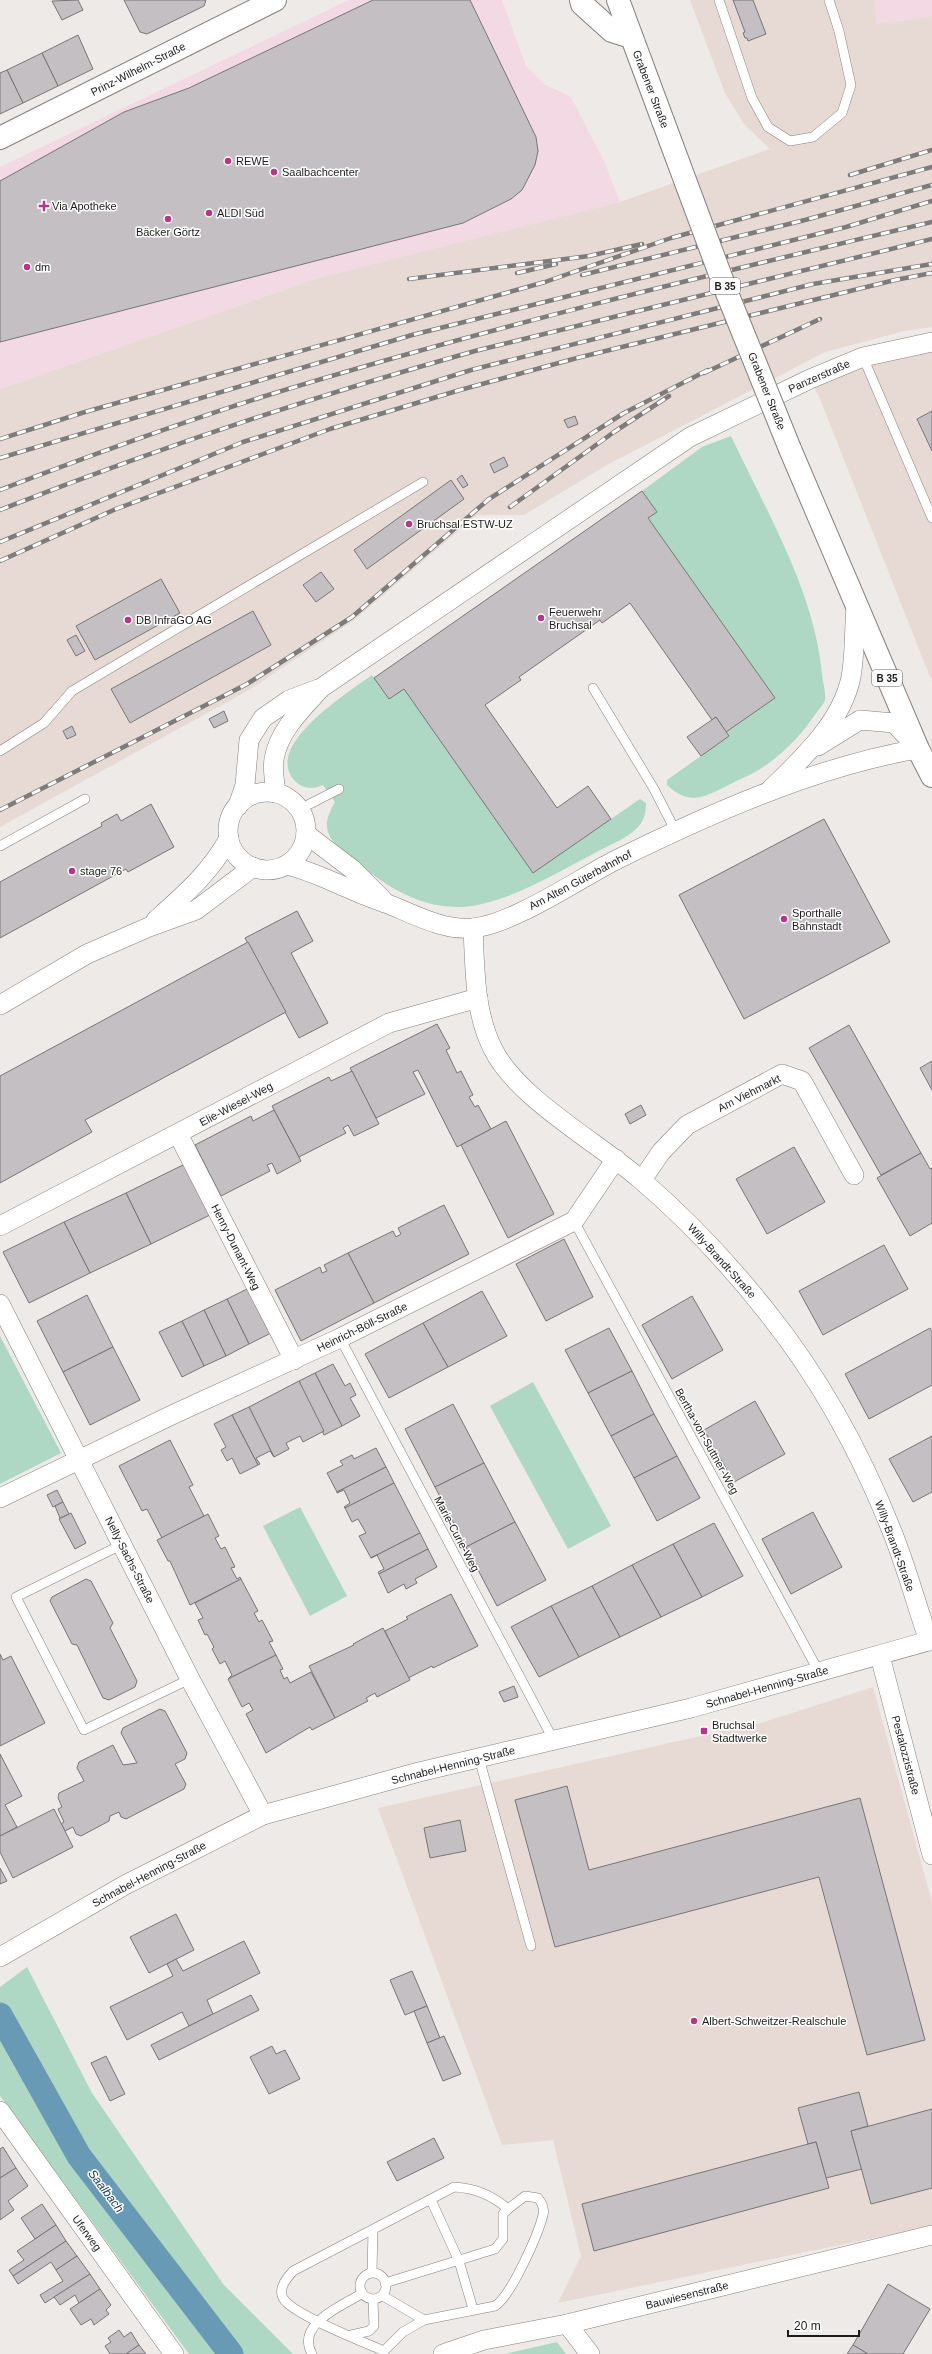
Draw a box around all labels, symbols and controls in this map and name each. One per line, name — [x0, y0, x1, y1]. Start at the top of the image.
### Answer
street label: Prinz-Wilhelm-Straße — [89, 40, 187, 98]
street label: Grabener Straße — [631, 48, 671, 130]
place label: REWE — [236, 155, 269, 167]
marker: REWE — [223, 156, 233, 166]
place label: Saalbachcenter — [282, 166, 359, 178]
marker: Saalbachcenter — [269, 167, 279, 177]
place label: Via Apotheke — [52, 200, 117, 212]
marker: Via Apotheke — [39, 201, 49, 211]
place label: ALDI Süd — [217, 207, 264, 219]
marker: ALDI Süd — [204, 208, 214, 218]
marker: Bäcker Görtz — [163, 214, 173, 224]
place label: Bäcker Görtz — [136, 226, 200, 238]
place label: dm — [35, 261, 50, 273]
marker: dm — [22, 262, 32, 272]
road number: B 35 — [710, 278, 740, 294]
street label: Grabener Straße — [746, 350, 788, 432]
street label: Panzerstraße — [786, 357, 852, 395]
place label: Bruchsal ESTW-UZ — [417, 518, 513, 530]
marker: Bruchsal ESTW-UZ — [404, 519, 414, 529]
place label: Feuerwehr Bruchsal — [549, 606, 602, 631]
marker: Feuerwehr Bruchsal — [536, 613, 546, 623]
place label: DB InfraGO AG — [136, 614, 212, 626]
marker: DB InfraGO AG — [123, 615, 133, 625]
road number: B 35 — [872, 670, 902, 686]
street label: Am Alten Güterbahnhof — [527, 847, 634, 912]
place label: stage 76 — [80, 865, 122, 877]
marker: stage 76 — [67, 866, 77, 876]
place label: Sporthalle Bahnstadt — [792, 907, 842, 932]
marker: Sporthalle Bahnstadt — [779, 914, 789, 924]
street label: Am Viehmarkt — [716, 1072, 782, 1114]
street label: Elie-Wiesel-Weg — [197, 1080, 275, 1128]
street label: Henry-Dunant-Weg — [209, 1202, 263, 1292]
street label: Willy-Brandt-Straße — [685, 1221, 759, 1301]
street label: Heinrich-Böll-Straße — [315, 1300, 409, 1354]
street label: Bertha-von-Suttner-Weg — [673, 1386, 741, 1496]
street label: Marie-Curie-Weg — [432, 1494, 482, 1574]
street label: Willy-Brandt-Straße — [873, 1499, 917, 1593]
street label: Nelly-Sachs-Straße — [103, 1515, 157, 1605]
street label: Schnabel-Henning-Straße — [704, 1664, 830, 1710]
street label: Pestalozzistraße — [890, 1714, 922, 1796]
place label: Bruchsal Stadtwerke — [712, 1719, 767, 1744]
marker: Bruchsal Stadtwerke — [699, 1726, 709, 1736]
street label: Schnabel-Henning-Straße — [390, 1744, 516, 1786]
street label: Schnabel-Henning-Straße — [90, 1839, 208, 1909]
place label: Albert-Schweitzer-Realschule — [702, 2015, 846, 2027]
marker: Albert-Schweitzer-Realschule — [689, 2016, 699, 2026]
water label: Saalbach — [85, 2167, 127, 2215]
street label: Uferweg — [70, 2213, 104, 2253]
street label: Bauwiesenstraße — [644, 2279, 730, 2311]
scale bar — [788, 2312, 859, 2338]
text: 20 m — [794, 2319, 821, 2333]

